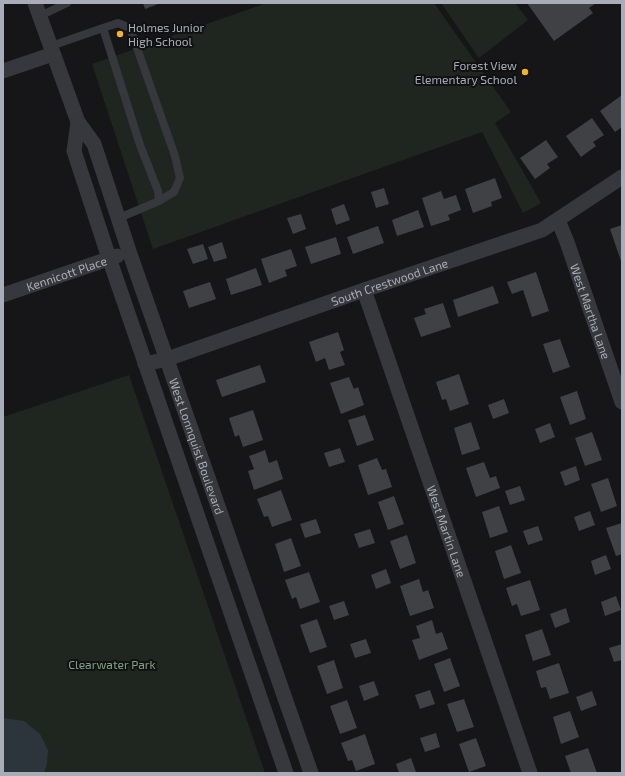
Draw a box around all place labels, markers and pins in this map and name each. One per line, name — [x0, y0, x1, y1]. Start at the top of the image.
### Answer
place label: Holmes Junior High School — [128, 20, 205, 48]
marker: Holmes Junior High School — [115, 29, 125, 39]
place label: Forest View Elementary School — [415, 58, 517, 86]
marker: Forest View Elementary School — [520, 67, 530, 77]

